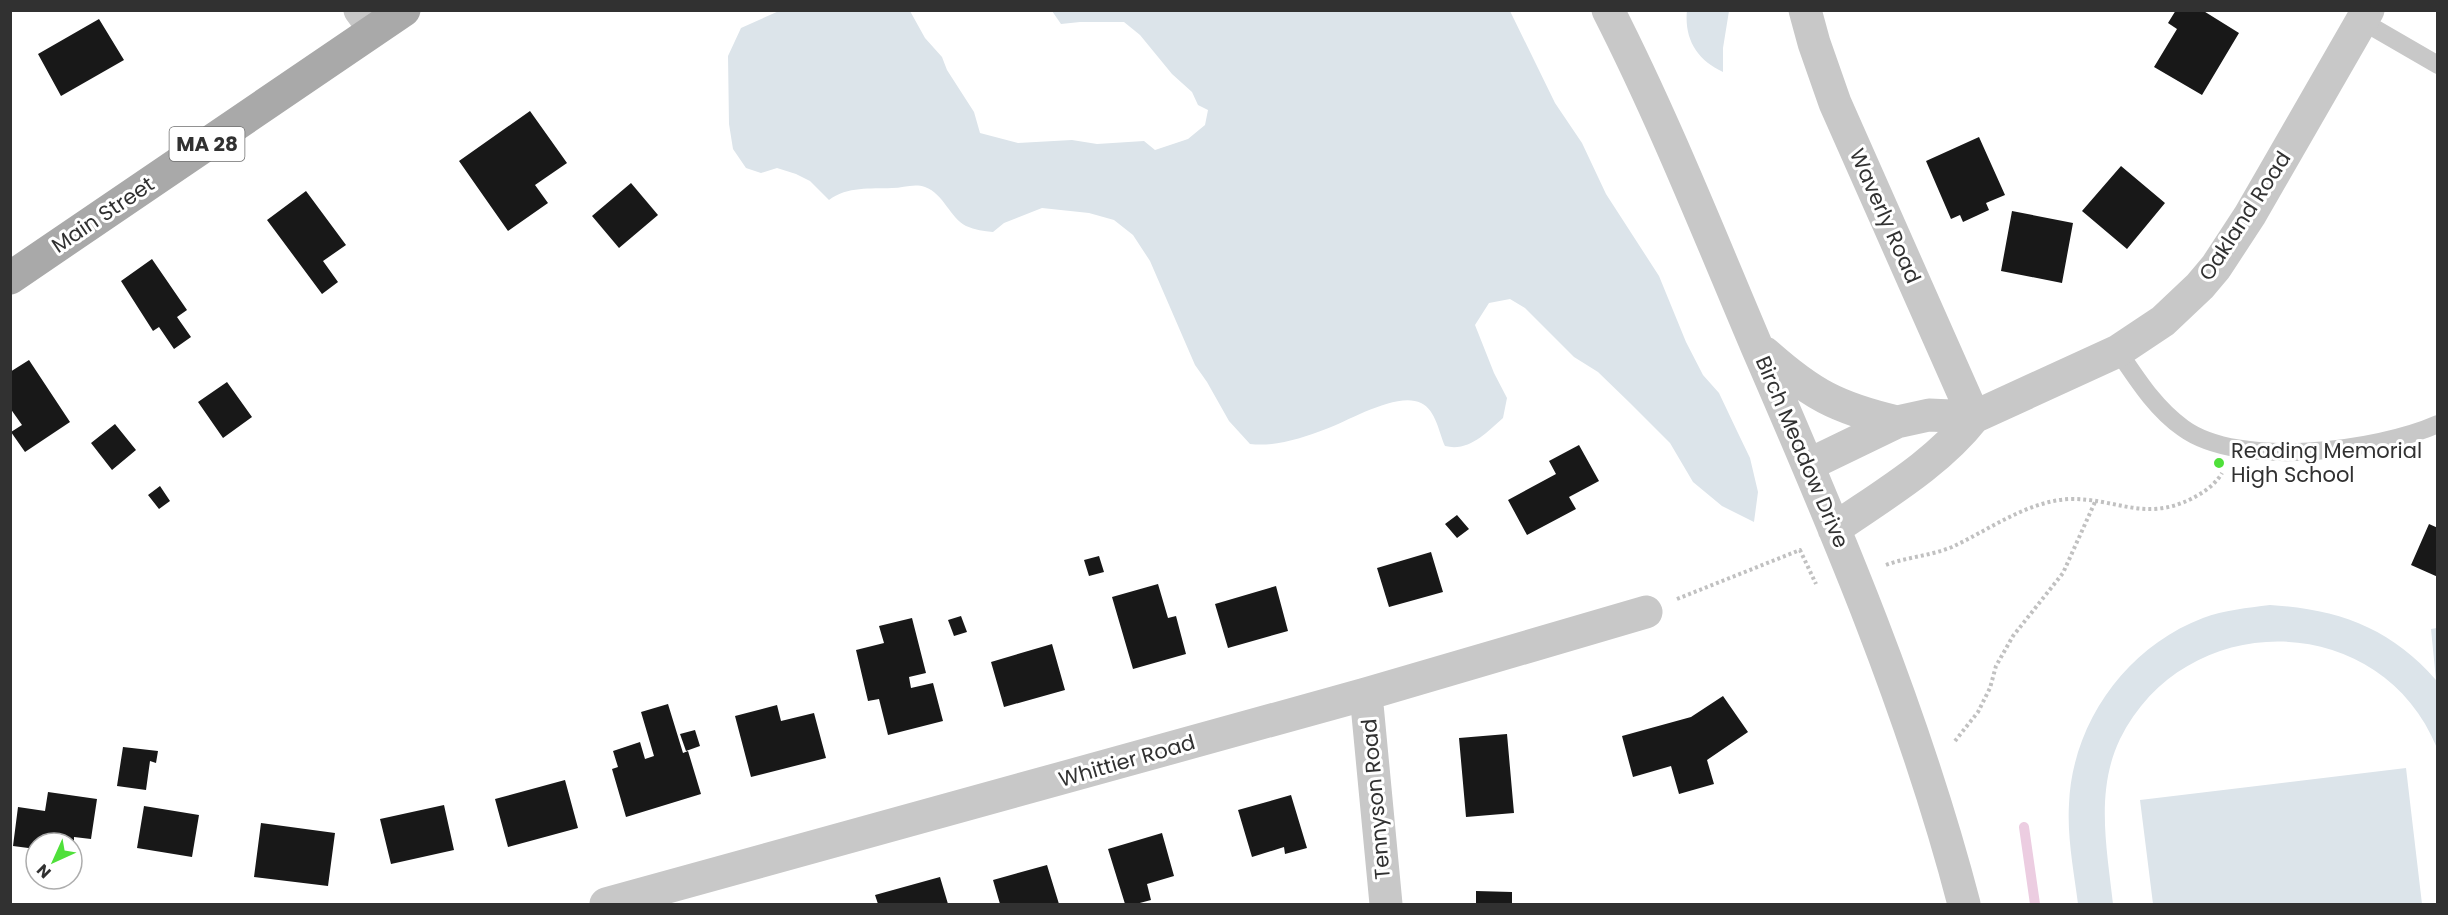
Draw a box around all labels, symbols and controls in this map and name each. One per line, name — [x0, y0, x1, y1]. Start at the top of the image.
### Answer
road number: MA 28 — [170, 127, 244, 161]
street label: Waverly Road — [1843, 144, 1928, 288]
street label: Oakland Road — [2192, 145, 2297, 286]
street label: Main Street — [46, 170, 160, 260]
street label: Birch Meadow Drive — [1749, 351, 1856, 552]
place label: Reading Memorial High School — [2231, 436, 2422, 489]
marker: Reading Memorial High School — [2212, 456, 2226, 470]
street label: Tennyson Road — [1354, 718, 1397, 881]
street label: Whittier Road — [1055, 727, 1198, 794]
north arrow — [24, 831, 84, 891]
text: N — [31, 859, 56, 884]

